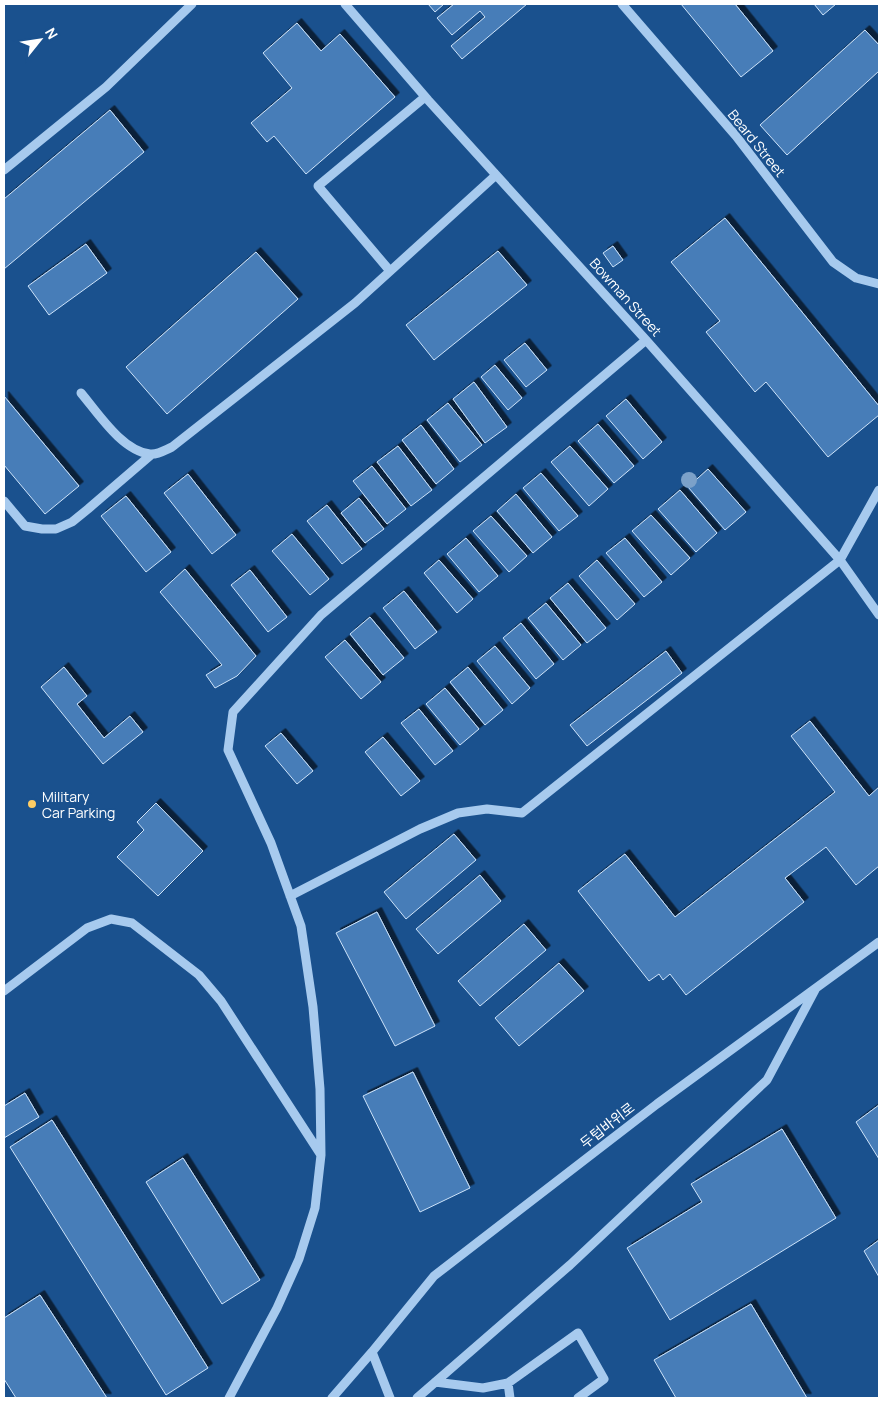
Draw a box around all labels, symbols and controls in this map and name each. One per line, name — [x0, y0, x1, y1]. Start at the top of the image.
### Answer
north arrow — [15, 15, 65, 65]
text: N — [41, 24, 62, 42]
street label: Beard Street — [724, 105, 790, 181]
street label: Bowman Street — [586, 254, 667, 341]
place label: Military Car Parking — [42, 787, 115, 822]
marker: Military Car Parking — [26, 798, 38, 810]
street label: 두텁바위로 — [576, 1098, 638, 1152]

